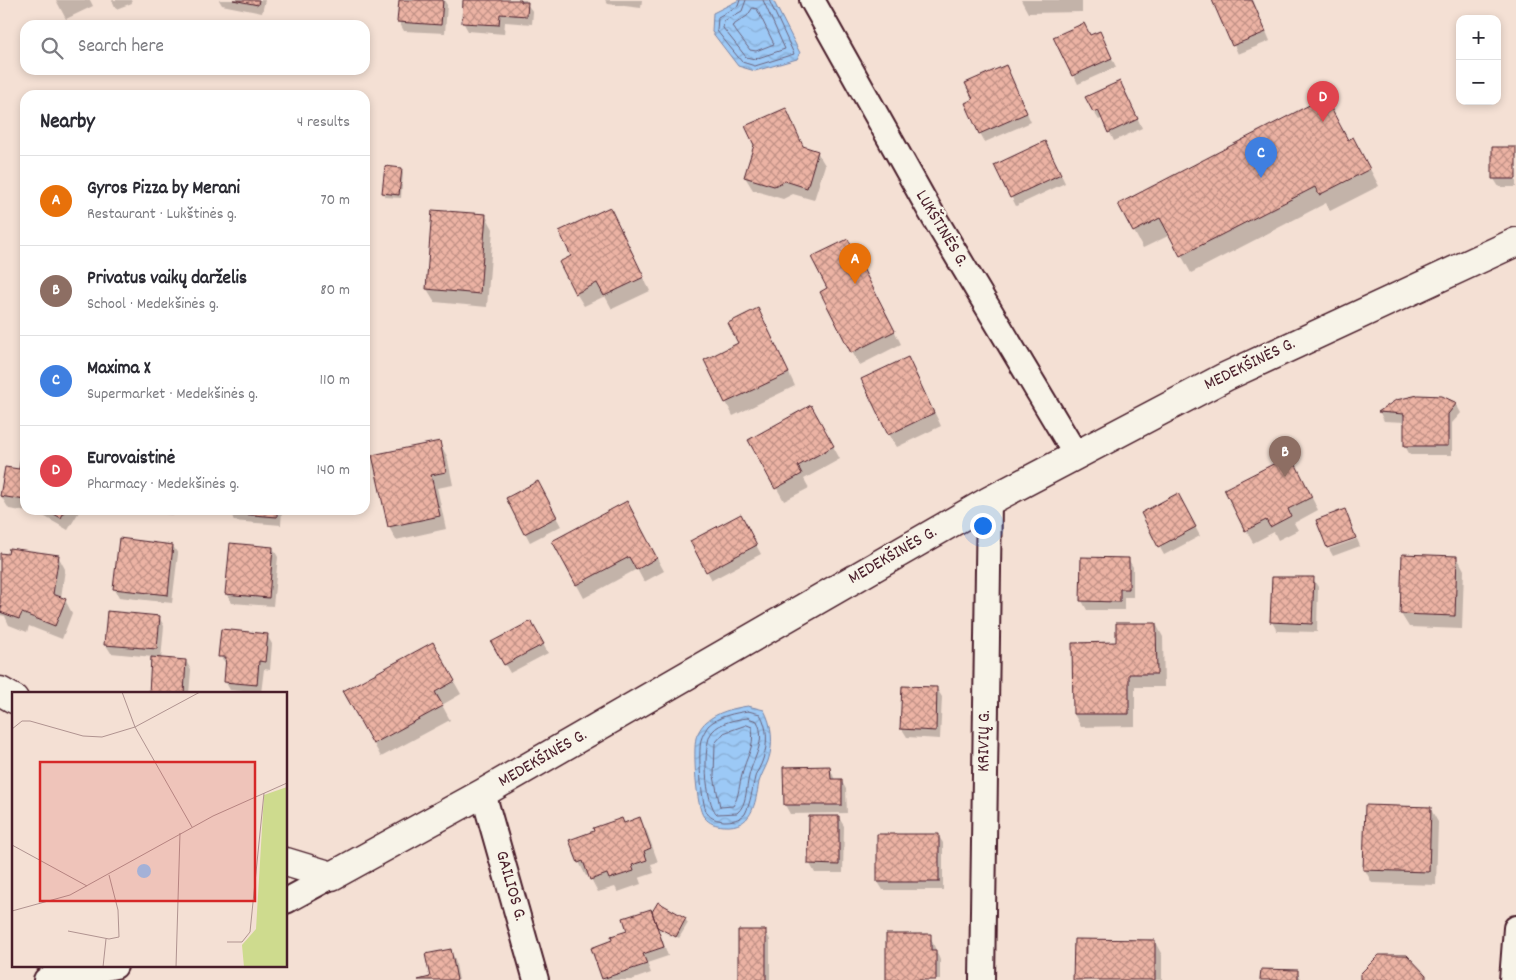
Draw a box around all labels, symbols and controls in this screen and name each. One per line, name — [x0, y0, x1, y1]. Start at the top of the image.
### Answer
map controls — [1456, 15, 1501, 105]
button: + — [1456, 15, 1501, 60]
search box — [20, 20, 370, 75]
icon: search — [38, 34, 66, 62]
text: Search here — [78, 34, 164, 61]
button: − — [1456, 60, 1501, 105]
pin: D — [1307, 81, 1339, 122]
text: Nearby — [40, 108, 95, 138]
text: 4 results — [297, 111, 350, 134]
pin: C — [1245, 137, 1277, 178]
text: Gyros Pizza by Merani — [87, 176, 240, 203]
street label: LUKŠTINĖS G. — [908, 186, 974, 272]
text: A — [52, 189, 60, 212]
text: 70 m — [320, 189, 350, 212]
text: Restaurant · Lukštinės g. — [87, 203, 237, 226]
pin: A — [839, 243, 871, 284]
text: Privatus vaikų darželis — [87, 266, 247, 293]
text: B — [52, 279, 60, 302]
text: 80 m — [320, 279, 350, 302]
text: School · Medekšinės g. — [87, 293, 219, 316]
street label: MEDEKŠINĖS G. — [1200, 332, 1300, 398]
text: Maxima X — [87, 356, 151, 383]
text: C — [52, 369, 60, 392]
text: 110 m — [320, 369, 350, 392]
text: Supermarket · Medekšinės g. — [87, 383, 258, 406]
pin: B — [1269, 436, 1301, 477]
text: Eurovaistinė — [87, 446, 175, 473]
text: D — [52, 459, 60, 482]
text: 140 m — [316, 459, 350, 482]
text: Pharmacy · Medekšinės g. — [87, 473, 239, 496]
your location — [970, 513, 996, 539]
street label: MEDEKŠINĖS G. — [844, 521, 942, 591]
inset map — [12, 692, 288, 968]
street label: KRIVIŲ G. — [972, 710, 998, 772]
street label: MEDEKŠINĖS G. — [494, 724, 592, 794]
street label: GAILIOS G. — [488, 848, 532, 924]

